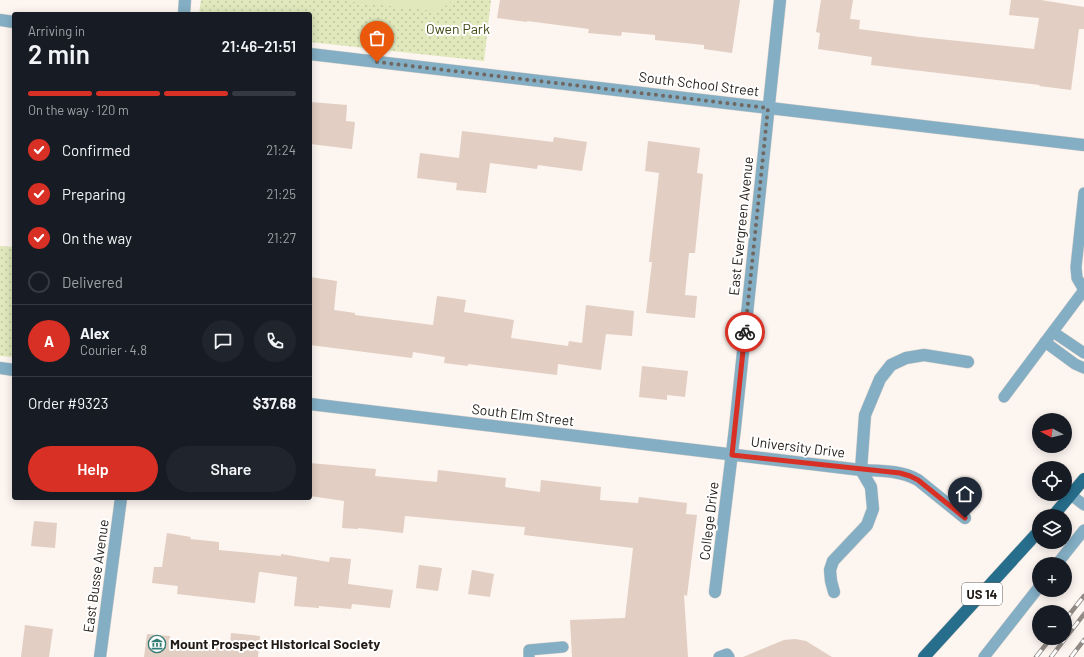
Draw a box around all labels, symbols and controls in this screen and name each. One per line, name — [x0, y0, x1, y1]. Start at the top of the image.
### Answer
park label: Owen Park — [426, 20, 490, 37]
pin — [360, 21, 394, 62]
text: Arriving in — [28, 23, 85, 39]
icon: bag — [366, 27, 388, 49]
text: 21:46–21:51 — [222, 37, 296, 55]
text: 2 min — [28, 38, 90, 69]
street label: South School Street — [638, 68, 760, 99]
text: On the way · 120 m — [28, 102, 129, 118]
icon: check — [28, 139, 50, 161]
text: Confirmed — [62, 141, 130, 159]
text: 21:24 — [266, 142, 296, 158]
street label: East Evergreen Avenue — [725, 156, 756, 296]
icon: check — [28, 183, 50, 205]
text: Preparing — [62, 185, 126, 203]
text: 21:25 — [267, 186, 296, 202]
icon: check — [28, 227, 50, 249]
text: On the way — [62, 229, 132, 247]
text: 21:27 — [267, 230, 296, 246]
text: Delivered — [62, 273, 123, 291]
courier — [725, 312, 765, 352]
button: chat — [202, 320, 244, 362]
button: phone — [254, 320, 296, 362]
icon: bike — [734, 321, 756, 343]
text: Alex — [80, 324, 110, 342]
text: A — [44, 332, 54, 350]
text: Courier · 4.8 — [80, 342, 147, 358]
text: Order #9323 — [28, 394, 108, 412]
text: $37.68 — [253, 394, 296, 412]
street label: South Elm Street — [471, 400, 575, 429]
north arrow — [1032, 413, 1072, 453]
map controls — [1032, 413, 1072, 645]
street label: University Drive — [750, 432, 846, 461]
button: Help — [28, 446, 158, 492]
button: Share — [166, 446, 296, 492]
button: locate — [1032, 461, 1072, 501]
pin — [948, 477, 982, 518]
street label: College Drive — [695, 481, 722, 561]
icon: home — [954, 483, 976, 505]
button: layers — [1032, 509, 1072, 549]
street label: East Busse Avenue — [79, 518, 112, 634]
button: + — [1032, 557, 1072, 597]
road number: US 14 — [962, 583, 1002, 605]
button: − — [1032, 605, 1072, 645]
museum icon: Mount Prospect Historical Society — [147, 634, 167, 654]
place label: Mount Prospect Historical Society — [170, 635, 380, 652]

